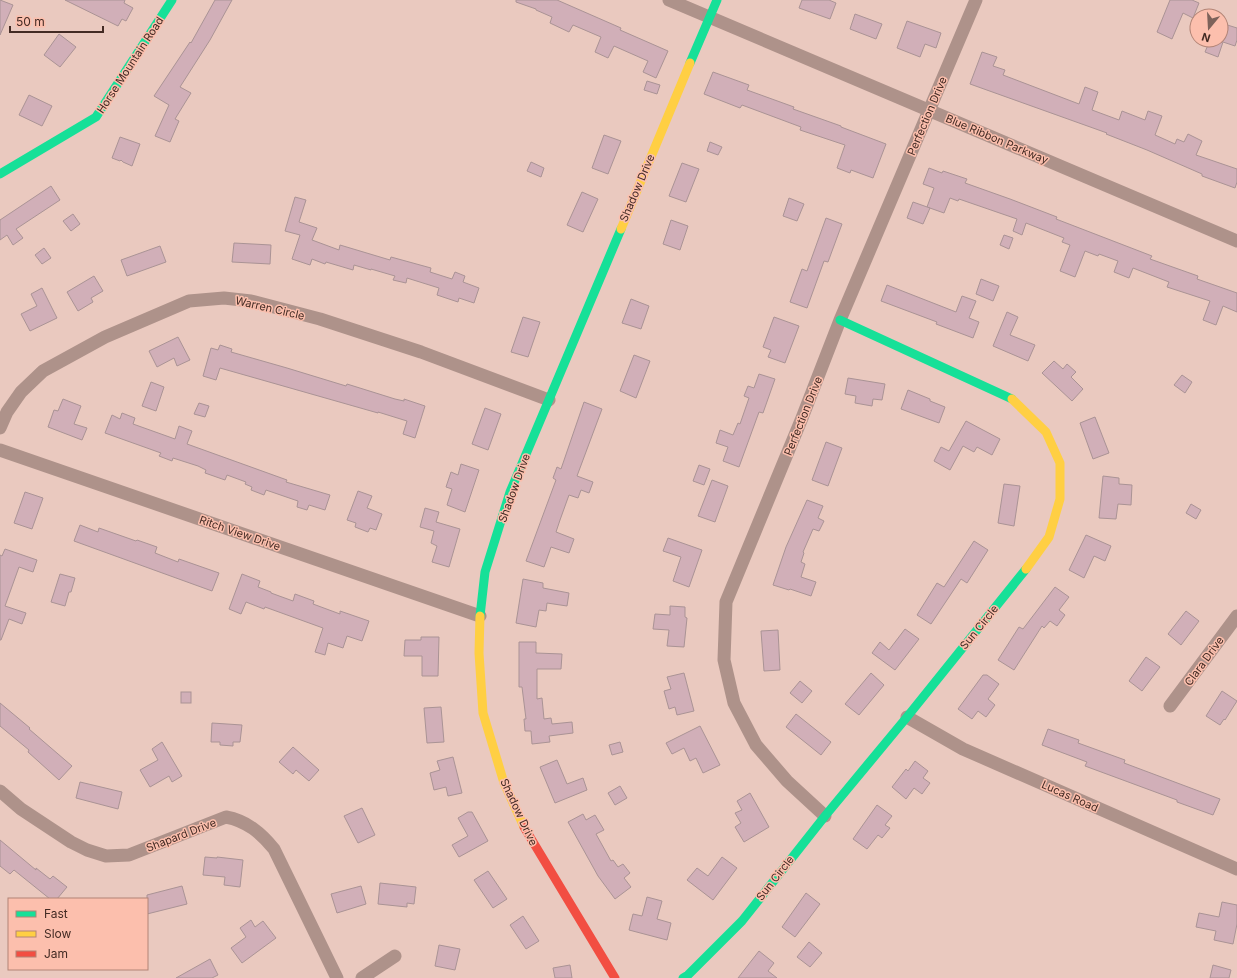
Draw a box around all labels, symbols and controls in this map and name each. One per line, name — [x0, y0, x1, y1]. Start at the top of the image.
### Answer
scale bar — [10, 8, 103, 34]
north arrow — [1189, 8, 1229, 48]
text: 50 m — [16, 14, 45, 29]
street label: Horse Mountain Road — [94, 14, 166, 116]
text: N — [1200, 30, 1212, 45]
street label: Perfection Drive — [904, 75, 950, 157]
street label: Blue Ribbon Parkway — [944, 111, 1050, 167]
street label: Shadow Drive — [616, 152, 658, 224]
street label: Warren Circle — [234, 293, 306, 323]
street label: Perfection Drive — [781, 374, 825, 458]
street label: Shadow Drive — [495, 452, 533, 524]
street label: Ritch View Drive — [198, 513, 282, 553]
street label: Sun Circle — [957, 602, 1001, 652]
street label: Clara Drive — [1181, 634, 1227, 688]
street label: Shadow Drive — [497, 776, 541, 848]
street label: Lucas Road — [1039, 777, 1101, 815]
street label: Shapard Drive — [144, 815, 218, 855]
street label: Sun Circle — [753, 853, 797, 903]
legend — [8, 898, 148, 970]
text: Fast — [44, 906, 68, 921]
text: Slow — [44, 926, 72, 941]
text: Jam — [44, 946, 68, 961]

